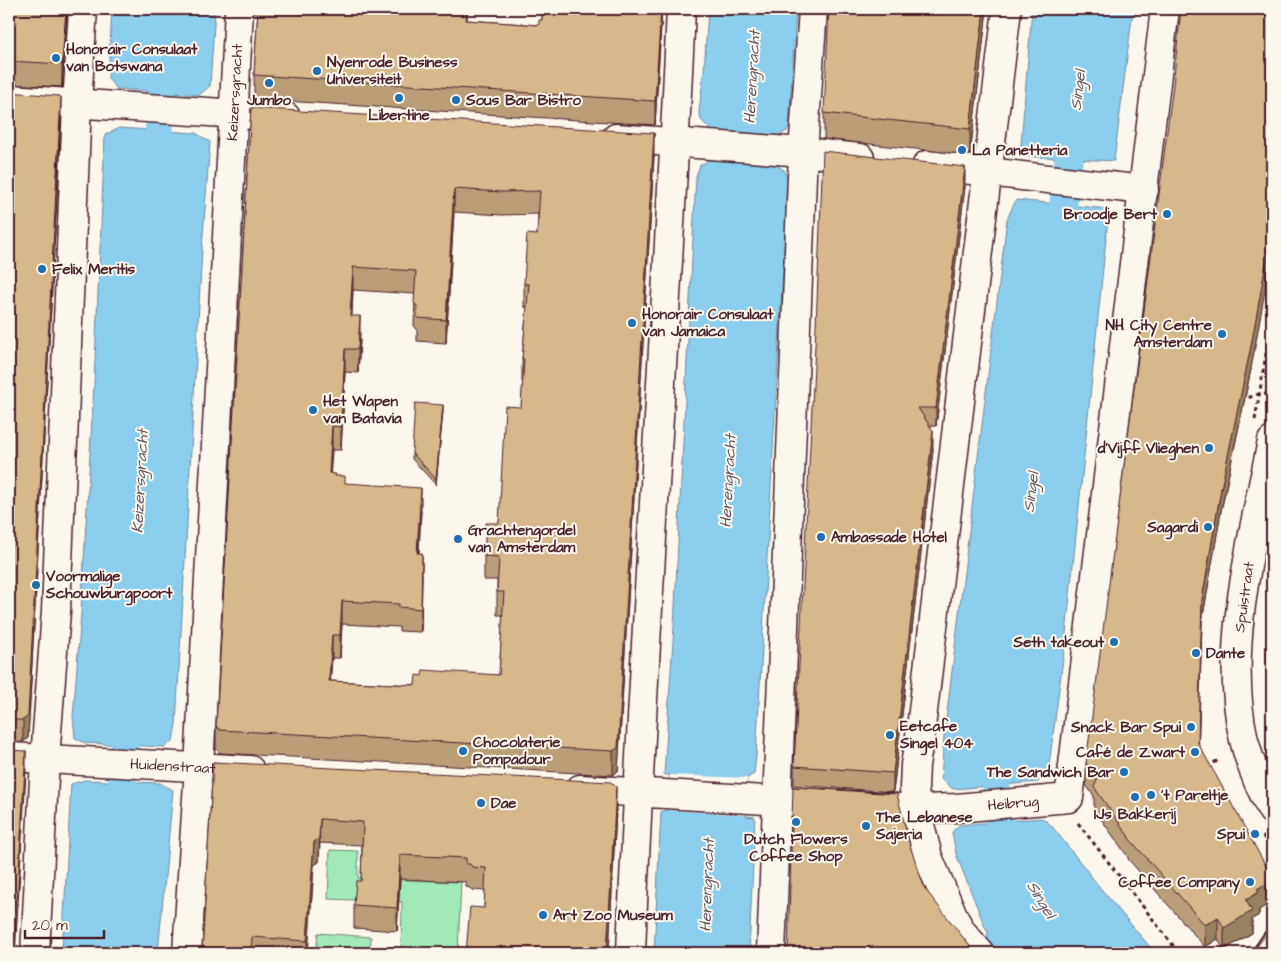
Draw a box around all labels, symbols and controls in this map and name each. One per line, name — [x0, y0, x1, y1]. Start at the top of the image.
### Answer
water label: Herengracht — [739, 28, 767, 124]
place label: Honorair Consulaat van Botswana — [66, 39, 198, 77]
street label: Keizersgracht — [222, 43, 248, 142]
marker: Honorair Consulaat van Botswana — [50, 52, 62, 64]
place label: Nyenrode Business Universiteit — [327, 52, 458, 90]
marker: Nyenrode Business Universiteit — [311, 65, 323, 77]
water label: Singel — [1065, 66, 1093, 111]
marker: Jumbo — [263, 77, 275, 89]
place label: Jumbo — [246, 90, 292, 111]
place label: Sous Bar Bistro — [465, 90, 582, 111]
marker: Libertine — [393, 92, 405, 104]
marker: Sous Bar Bistro — [450, 94, 462, 106]
place label: Libertine — [368, 105, 430, 126]
place label: La Panetteria — [972, 140, 1068, 161]
marker: La Panetteria — [956, 144, 968, 156]
place label: Broodje Bert — [1064, 204, 1158, 225]
marker: Broodje Bert — [1161, 208, 1173, 220]
place label: Felix Meritis — [52, 259, 136, 280]
marker: Felix Meritis — [36, 263, 48, 275]
place label: Honorair Consulaat van Jamaica — [642, 304, 774, 342]
place label: NH City Centre Amsterdam — [1106, 315, 1212, 353]
marker: Honorair Consulaat van Jamaica — [626, 317, 638, 329]
marker: NH City Centre Amsterdam — [1216, 328, 1228, 340]
place label: Het Wapen van Batavia — [323, 391, 402, 429]
marker: Het Wapen van Batavia — [307, 404, 319, 416]
water label: Keizersgracht — [126, 427, 155, 534]
water label: Herengracht — [715, 432, 743, 528]
place label: d'Vijff Vlieghen — [1097, 438, 1199, 461]
marker: d'Vijff Vlieghen — [1203, 442, 1215, 454]
water label: Singel — [1018, 468, 1046, 513]
place label: Sagardi — [1146, 517, 1199, 540]
place label: Grachtengordel van Amsterdam — [468, 520, 576, 558]
marker: Sagardi — [1202, 521, 1214, 533]
place label: Ambassade Hotel — [831, 527, 948, 548]
marker: Ambassade Hotel — [815, 531, 827, 543]
marker: Grachtengordel van Amsterdam — [452, 533, 464, 545]
street label: Spuistraat — [1229, 560, 1260, 634]
place label: Voormalige Schouwburgpoort — [45, 566, 173, 606]
marker: Voormalige Schouwburgpoort — [30, 579, 42, 591]
place label: Seth takeout — [1013, 632, 1105, 653]
marker: Seth takeout — [1108, 636, 1120, 648]
place label: Dante — [1206, 643, 1245, 664]
marker: Dante — [1190, 647, 1202, 659]
place label: Eetcafe Singel 404 — [899, 716, 974, 756]
place label: Snack Bar Spui — [1070, 717, 1182, 738]
marker: Snack Bar Spui — [1185, 721, 1197, 733]
marker: Eetcafe Singel 404 — [884, 729, 896, 741]
place label: Chocolaterie Pompadour — [473, 732, 560, 770]
place label: Café de Zwart — [1076, 742, 1186, 763]
marker: Chocolaterie Pompadour — [457, 745, 469, 757]
marker: Café de Zwart — [1189, 746, 1201, 758]
street label: Huidenstraat — [129, 754, 216, 779]
place label: The Sandwich Bar — [986, 762, 1115, 783]
marker: The Sandwich Bar — [1118, 766, 1130, 778]
place label: 't Pareltje — [1160, 785, 1228, 806]
marker: 't Pareltje — [1145, 789, 1157, 801]
street label: Heibrug — [987, 791, 1040, 816]
marker: IJs Bakkerij — [1129, 791, 1141, 803]
place label: Dae — [491, 793, 516, 814]
marker: Dae — [475, 797, 487, 809]
place label: IJs Bakkerij — [1094, 804, 1176, 825]
place label: The Lebanese Sajeria — [875, 807, 973, 845]
marker: Dutch Flowers Coffee Shop — [790, 816, 802, 828]
marker: The Lebanese Sajeria — [860, 820, 872, 832]
place label: Spui — [1216, 824, 1246, 845]
marker: Spui — [1249, 828, 1261, 840]
place label: Dutch Flowers Coffee Shop — [744, 829, 848, 867]
water label: Herengracht — [694, 836, 721, 932]
place label: Coffee Company — [1118, 872, 1241, 894]
marker: Coffee Company — [1244, 876, 1256, 888]
water label: Singel — [1021, 877, 1062, 925]
place label: Art Zoo Museum — [553, 905, 673, 926]
scale bar — [25, 907, 104, 939]
marker: Art Zoo Museum — [537, 909, 549, 921]
text: 20 m — [32, 915, 68, 936]

